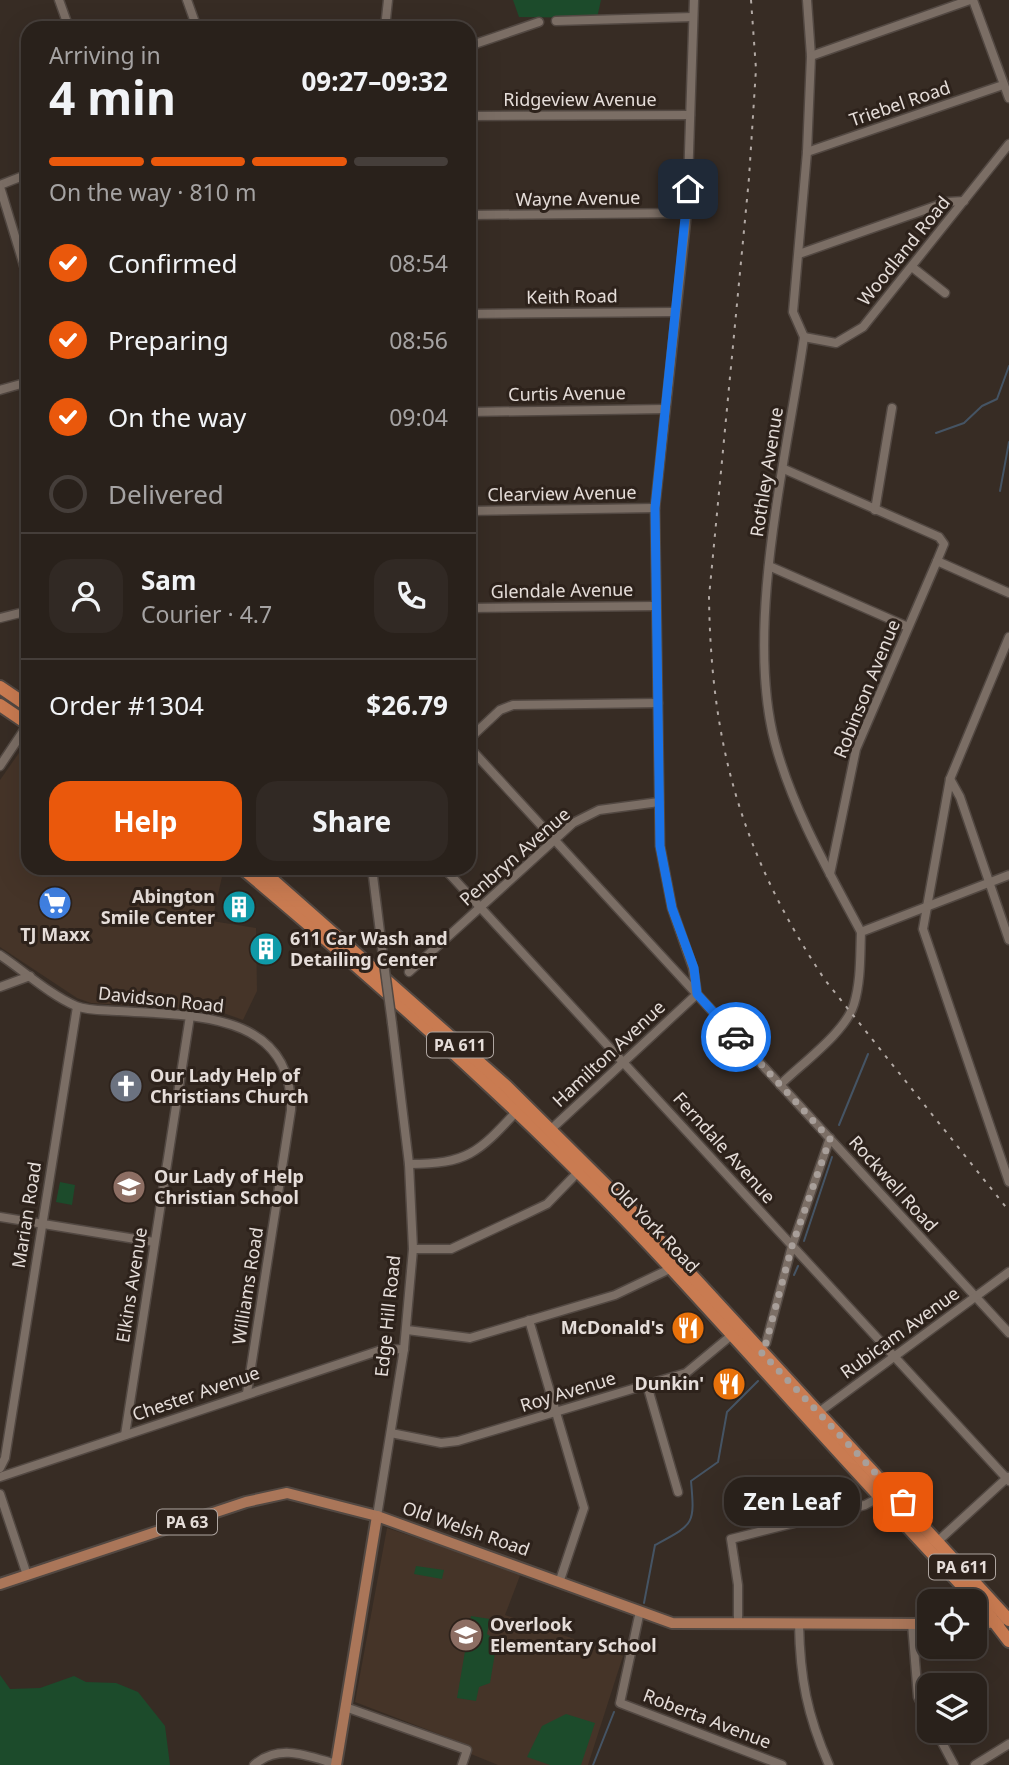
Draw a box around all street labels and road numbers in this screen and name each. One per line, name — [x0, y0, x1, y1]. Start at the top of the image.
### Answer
street label: Triebel Road — [846, 75, 953, 132]
street label: Ridgeview Avenue — [503, 87, 657, 111]
street label: Wayne Avenue — [515, 185, 641, 211]
street label: Woodland Road — [852, 191, 955, 310]
street label: Keith Road — [526, 283, 618, 309]
street label: Curtis Avenue — [508, 380, 626, 406]
street label: Rothley Avenue — [744, 405, 788, 539]
street label: Clearview Avenue — [487, 480, 637, 506]
street label: Glendale Avenue — [490, 577, 634, 603]
street label: Robinson Avenue — [827, 616, 905, 761]
street label: Penbryn Avenue — [454, 802, 575, 911]
street label: Davidson Road — [97, 980, 225, 1018]
street label: Hamilton Avenue — [547, 995, 670, 1112]
road number: PA 611 — [427, 1032, 493, 1058]
street label: Ferndale Avenue — [668, 1087, 781, 1208]
street label: Rockwell Road — [844, 1130, 943, 1237]
street label: Marian Road — [6, 1160, 46, 1270]
street label: Old York Road — [605, 1175, 705, 1278]
street label: Elkins Avenue — [110, 1225, 152, 1344]
street label: Williams Road — [226, 1225, 268, 1346]
street label: Edge Hill Road — [369, 1254, 405, 1378]
street label: Rubicam Avenue — [835, 1281, 964, 1383]
street label: Chester Avenue — [129, 1360, 263, 1426]
street label: Roy Avenue — [517, 1365, 618, 1417]
street label: Old Welsh Road — [399, 1495, 533, 1561]
road number: PA 63 — [157, 1510, 217, 1534]
road number: PA 611 — [929, 1554, 995, 1580]
street label: Roberta Avenue — [640, 1683, 775, 1753]

